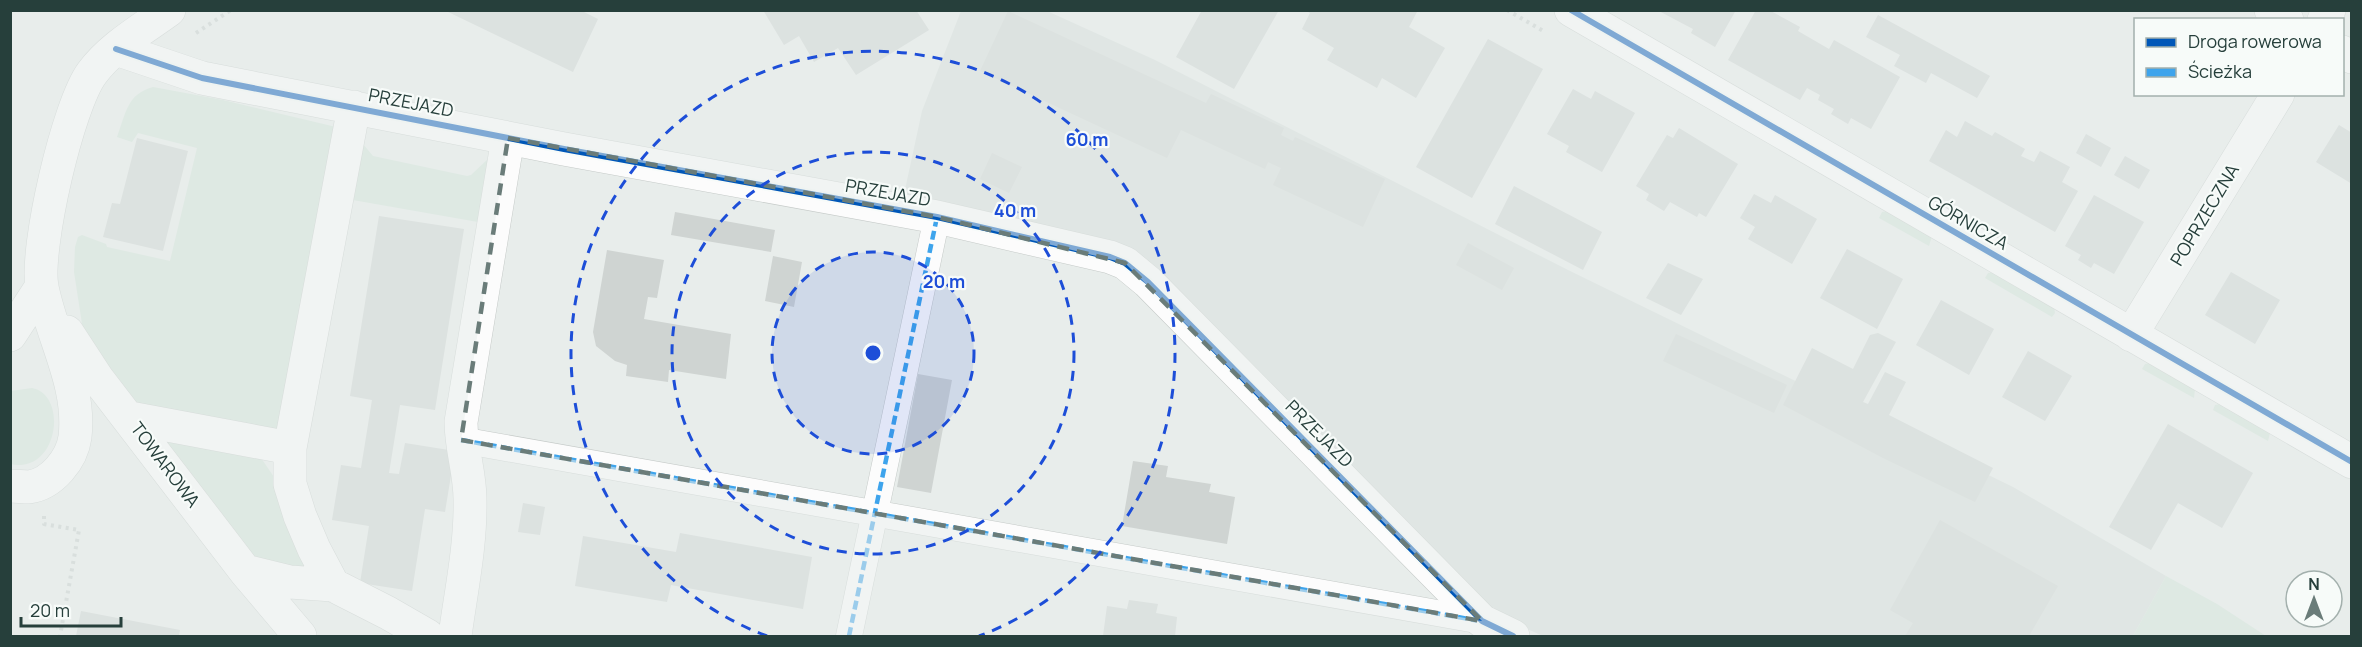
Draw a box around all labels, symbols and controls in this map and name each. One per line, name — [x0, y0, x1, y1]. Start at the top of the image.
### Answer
legend — [2134, 18, 2344, 96]
text: Droga rowerowa — [2188, 29, 2322, 53]
text: Ścieżka — [2188, 59, 2252, 83]
street label: PRZEJAZD — [367, 82, 456, 122]
text: 60 m — [1066, 127, 1108, 151]
street label: POPRZECZNA — [2164, 159, 2244, 270]
street label: PRZEJAZD — [844, 173, 933, 211]
street label: GÓRNICZA — [1924, 190, 2014, 255]
text: 40 m — [994, 198, 1036, 222]
text: 20 m — [923, 269, 965, 293]
centre of rings — [863, 343, 883, 363]
street label: PRZEJAZD — [1281, 394, 1359, 472]
street label: TOWAROWA — [126, 417, 206, 512]
north arrow — [2284, 569, 2344, 629]
text: N — [2308, 573, 2320, 595]
scale bar — [21, 590, 122, 628]
text: 20 m — [30, 598, 70, 622]

